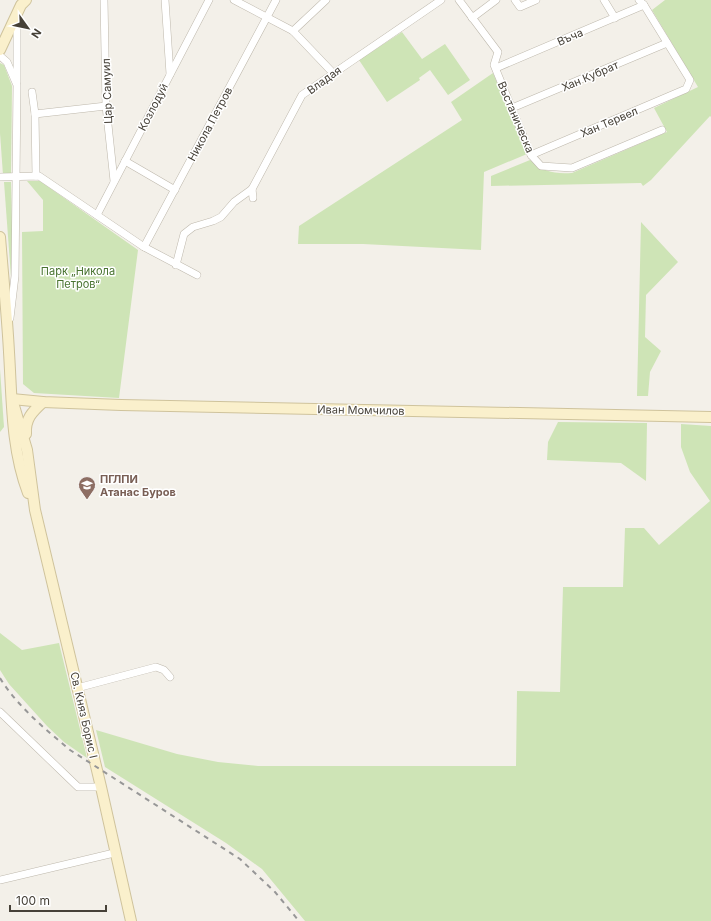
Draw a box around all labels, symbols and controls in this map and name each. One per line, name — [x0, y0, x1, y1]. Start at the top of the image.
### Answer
north arrow — [8, 8, 48, 48]
street label: Въча — [555, 25, 585, 49]
text: N — [28, 26, 45, 41]
street label: Хан Кубрат — [559, 57, 621, 94]
street label: Цар Самуил — [99, 58, 115, 124]
street label: Владая — [304, 63, 344, 97]
street label: Въстаническа — [495, 79, 537, 155]
street label: Козлодуй — [135, 81, 171, 133]
street label: Никола Петров — [185, 84, 235, 164]
street label: Хан Тервел — [578, 104, 640, 140]
park label: Парк „Никола Петров“ — [41, 264, 115, 291]
street label: Иван Момчилов — [317, 402, 405, 418]
place label: ПГЛПИ Атанас Буров — [100, 472, 176, 499]
school or university icon: ПГЛПИ Атанас Буров — [77, 475, 97, 500]
street label: Св. Княз Борис I — [67, 670, 101, 760]
scale bar — [10, 887, 106, 913]
text: 100 m — [16, 893, 50, 908]

